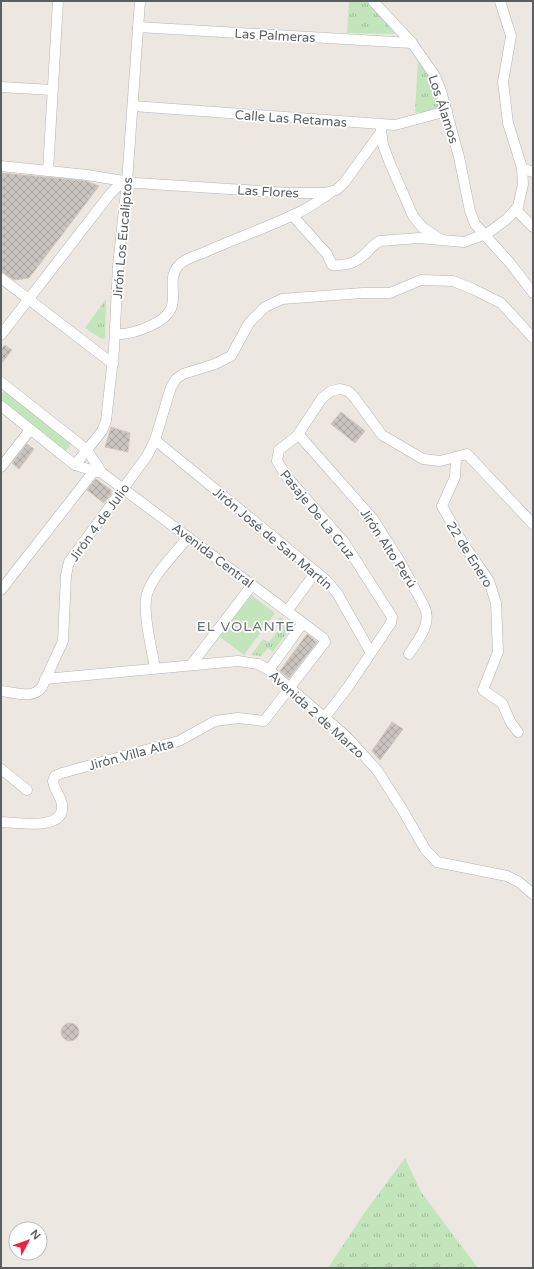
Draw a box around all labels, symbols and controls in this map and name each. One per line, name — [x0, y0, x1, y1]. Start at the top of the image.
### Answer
street label: Las Palmeras — [234, 26, 316, 46]
street label: Los Álamos — [424, 73, 462, 146]
street label: Calle Las Retamas — [234, 107, 348, 131]
street label: Jirón Los Eucaliptos — [110, 177, 136, 300]
street label: Las Flores — [237, 182, 299, 202]
street label: Pasaje De La Cruz — [276, 467, 358, 562]
street label: Jirón 4 de Julio — [66, 481, 133, 565]
street label: Jirón José de San Martín — [209, 484, 335, 593]
street label: Jirón Alto Perú — [357, 506, 420, 591]
street label: 22 de Enero — [443, 519, 496, 591]
street label: Avenida Central — [169, 520, 256, 592]
district label: EL VOLANTE — [197, 618, 295, 635]
street label: Avenida 2 de Marzo — [265, 668, 368, 762]
street label: Jirón Villa Alta — [87, 736, 176, 774]
north arrow — [8, 1221, 48, 1261]
text: N — [27, 1227, 43, 1242]

